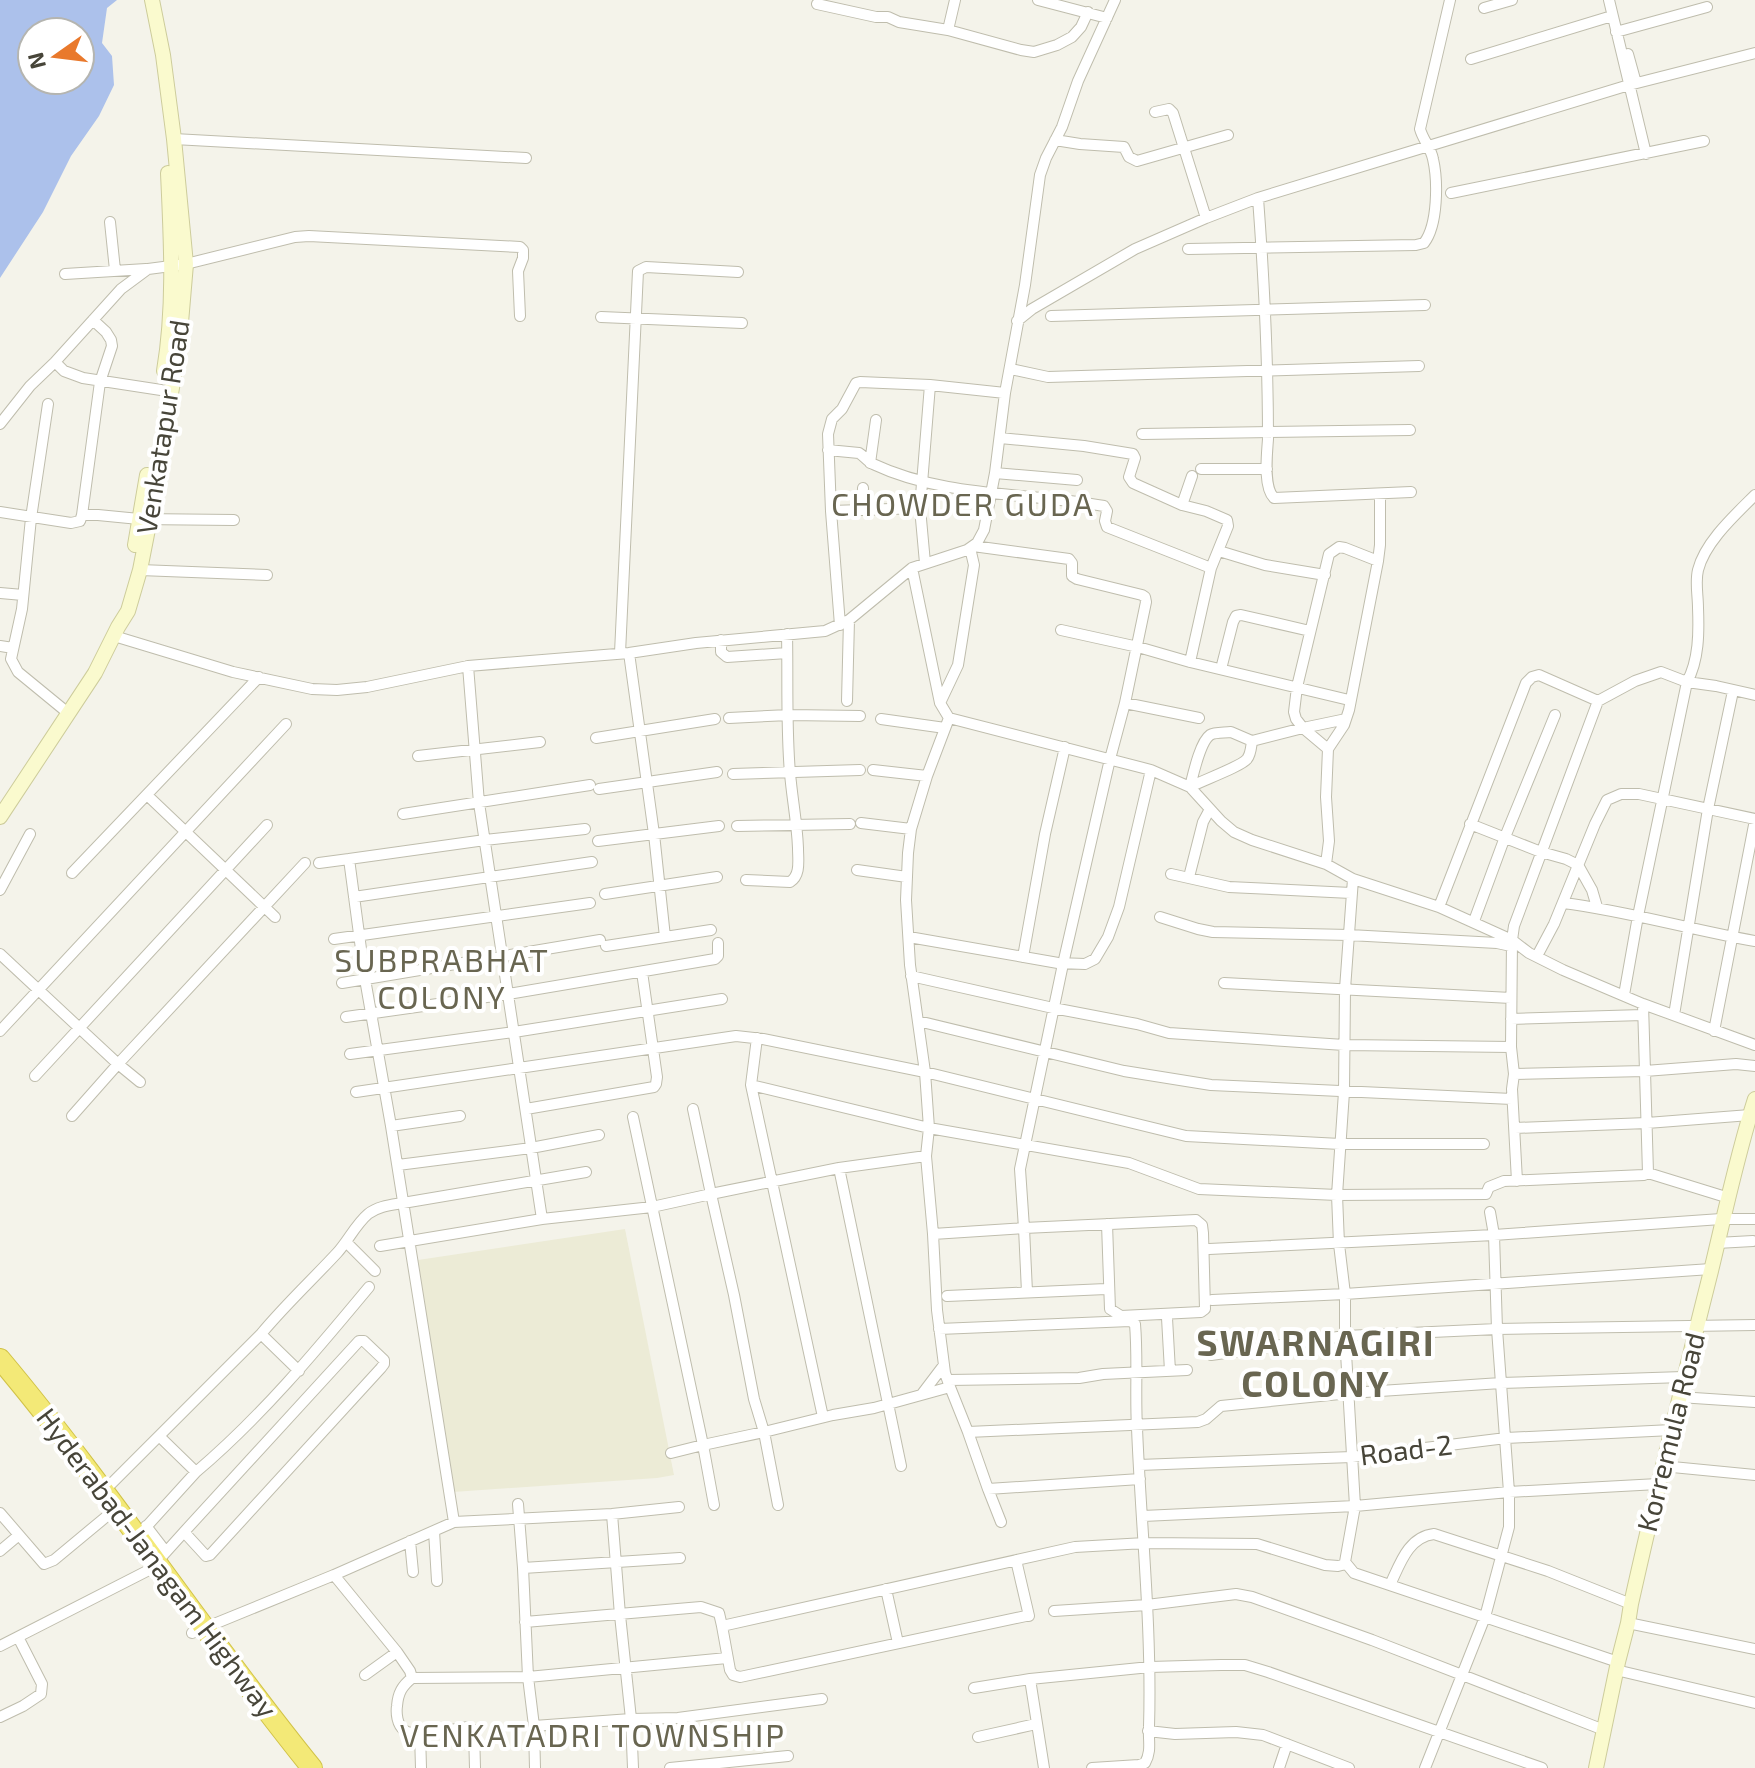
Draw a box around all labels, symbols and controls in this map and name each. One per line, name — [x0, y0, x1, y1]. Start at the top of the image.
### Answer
north arrow — [16, 16, 96, 96]
text: N — [21, 50, 50, 72]
street label: Venkatapur Road — [128, 317, 196, 536]
district label: CHOWDER GUDA — [831, 484, 1095, 522]
district label: SUBPRABHAT COLONY — [334, 940, 550, 1015]
district label: SWARNAGIRI COLONY — [1196, 1320, 1436, 1404]
street label: Korremula Road — [1629, 1329, 1711, 1535]
street label: Hyderabad-Janagam Highway — [30, 1401, 285, 1724]
street label: Road-2 — [1358, 1426, 1454, 1472]
district label: VENKATADRI TOWNSHIP — [400, 1715, 786, 1753]

